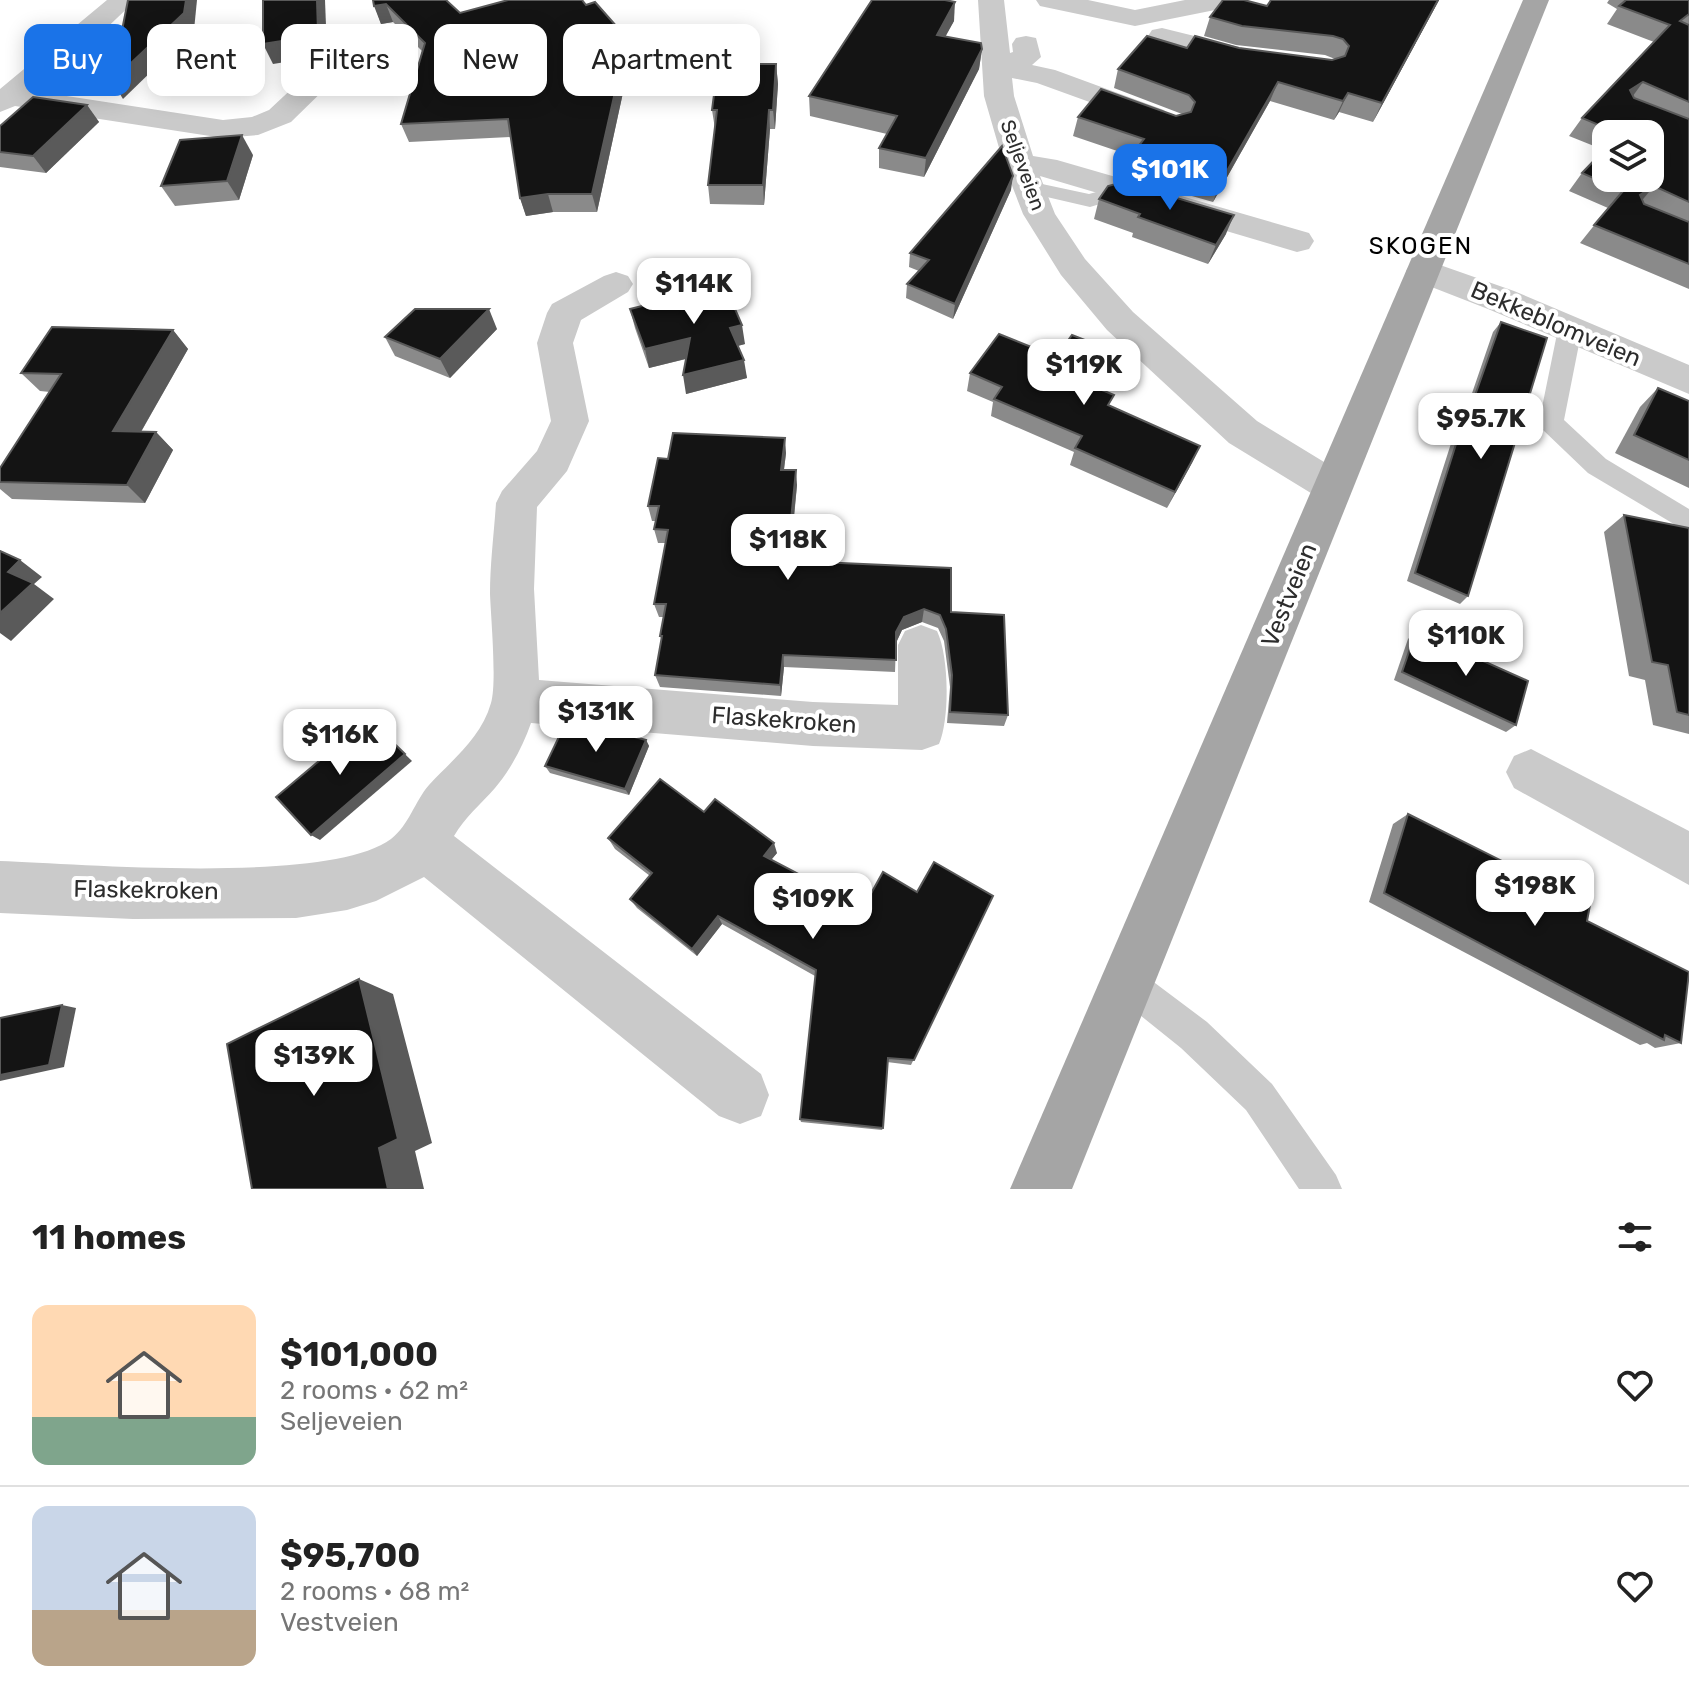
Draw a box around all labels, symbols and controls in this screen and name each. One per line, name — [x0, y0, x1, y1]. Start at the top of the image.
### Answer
chip: Buy — [24, 24, 131, 96]
chip: Rent — [147, 24, 265, 96]
chip: Filters — [281, 24, 418, 96]
chip: New — [434, 24, 547, 96]
chip: Apartment — [563, 24, 760, 96]
street label: Seljeveien — [996, 116, 1050, 214]
map controls — [1592, 120, 1664, 192]
button: layers — [1592, 120, 1664, 192]
pin: $101K — [1114, 144, 1226, 212]
text: $101K — [1131, 154, 1209, 185]
district label: SKOGEN — [1369, 232, 1473, 260]
pin: $114K — [638, 258, 750, 326]
text: $114K — [655, 268, 733, 299]
street label: Bekkeblomveien — [1467, 276, 1645, 372]
pin: $119K — [1028, 339, 1140, 407]
text: $119K — [1045, 349, 1123, 380]
pin: $95.7K — [1416, 393, 1546, 461]
text: $95.7K — [1436, 403, 1526, 434]
pin: $118K — [732, 514, 844, 582]
text: $118K — [749, 524, 827, 555]
street label: Vestveien — [1255, 539, 1323, 651]
pin: $110K — [1410, 610, 1522, 678]
text: $110K — [1427, 620, 1505, 651]
pin: $131K — [540, 686, 652, 754]
text: $131K — [557, 696, 635, 727]
street label: Flaskekroken — [710, 701, 858, 739]
pin: $116K — [284, 709, 396, 777]
text: $116K — [301, 719, 379, 750]
pin: $198K — [1479, 860, 1591, 928]
text: $198K — [1494, 870, 1576, 901]
pin: $109K — [757, 873, 869, 941]
street label: Flaskekroken — [73, 875, 219, 905]
text: $109K — [772, 883, 854, 914]
pin: $139K — [258, 1030, 370, 1098]
text: $139K — [273, 1040, 355, 1071]
icon: filters — [1613, 1215, 1657, 1259]
text: 11 homes — [32, 1217, 186, 1258]
text: $101,000 — [280, 1334, 438, 1375]
icon: home — [96, 1337, 192, 1433]
icon: heart — [1613, 1363, 1657, 1407]
text: 2 rooms · 62 m² — [280, 1375, 468, 1406]
text: Seljeveien — [280, 1406, 403, 1437]
text: $95,700 — [280, 1535, 420, 1576]
icon: home — [96, 1538, 192, 1634]
icon: heart — [1613, 1564, 1657, 1608]
text: 2 rooms · 68 m² — [280, 1576, 469, 1607]
text: Vestveien — [280, 1607, 399, 1638]

